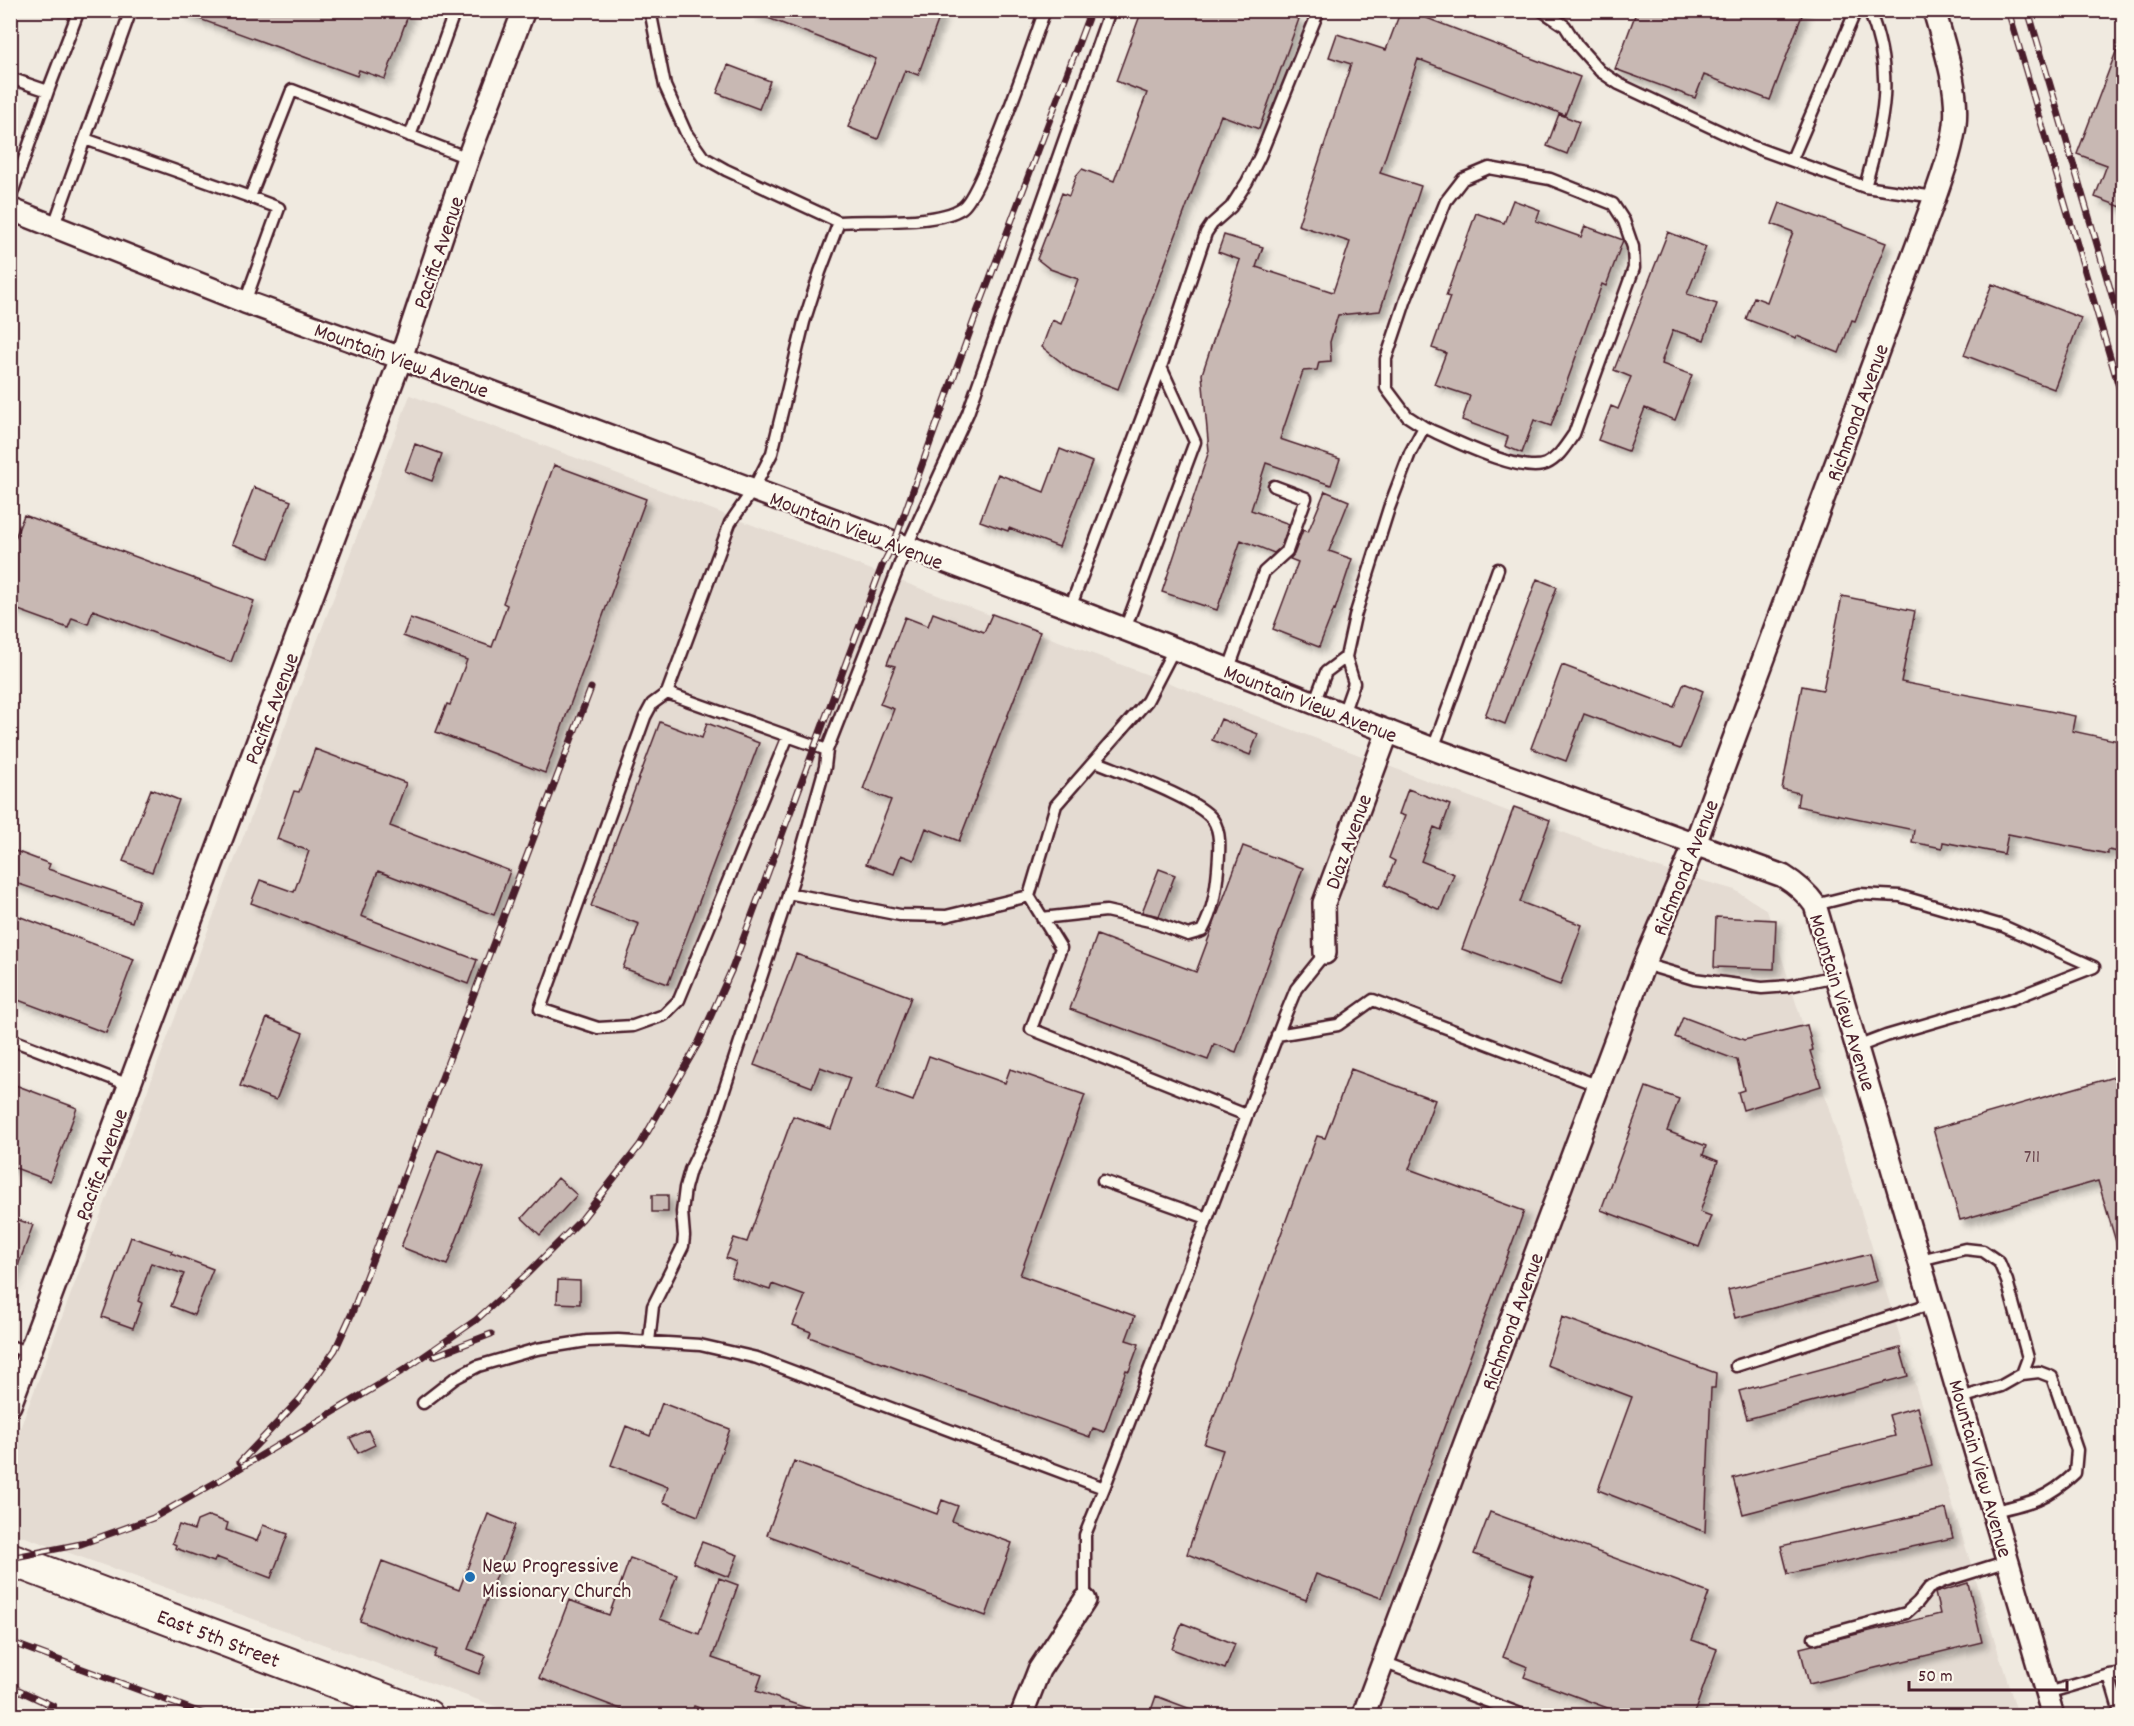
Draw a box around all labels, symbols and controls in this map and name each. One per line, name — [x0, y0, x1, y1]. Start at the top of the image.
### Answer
street label: Pacific Avenue — [407, 193, 474, 314]
street label: Mountain View Avenue — [309, 316, 492, 408]
street label: Richmond Avenue — [1820, 340, 1899, 486]
street label: Mountain View Avenue — [764, 485, 947, 580]
street label: Pacific Avenue — [238, 649, 309, 770]
street label: Mountain View Avenue — [1218, 658, 1401, 753]
street label: Diaz Avenue — [1319, 790, 1382, 894]
street label: Richmond Avenue — [1646, 796, 1729, 941]
street label: Mountain View Avenue — [1799, 911, 1882, 1095]
street label: Pacific Avenue — [69, 1105, 138, 1226]
house number: 711 — [2024, 1144, 2040, 1172]
street label: Richmond Avenue — [1475, 1249, 1554, 1395]
street label: Mountain View Avenue — [1938, 1376, 2019, 1562]
place label: New Progressive Missionary Church — [482, 1552, 631, 1608]
marker: New Progressive Missionary Church — [463, 1570, 477, 1584]
street label: East 5th Street — [152, 1603, 284, 1678]
scale bar — [1909, 1654, 2066, 1692]
text: 50 m — [1918, 1665, 1953, 1690]

